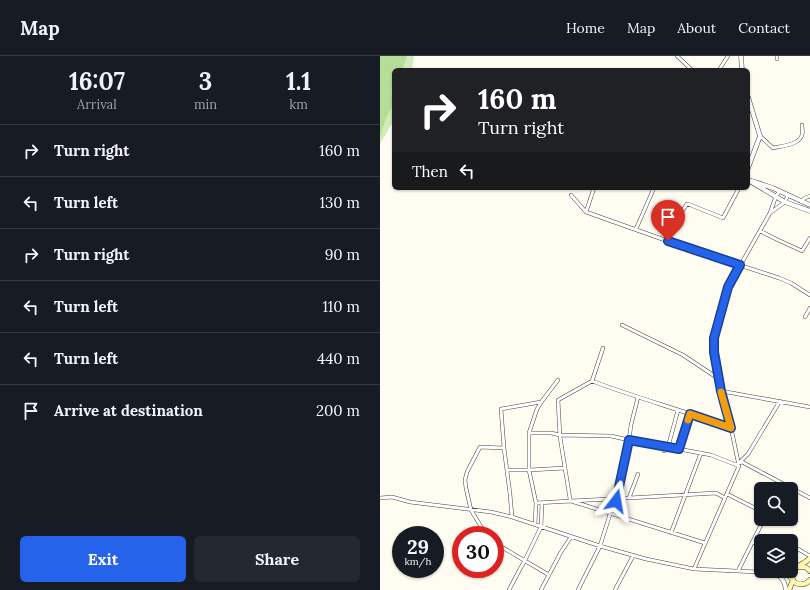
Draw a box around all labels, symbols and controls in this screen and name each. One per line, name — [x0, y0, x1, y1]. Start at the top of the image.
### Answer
text: Map — [20, 16, 60, 40]
text: Home — [566, 19, 605, 37]
text: Map — [627, 19, 655, 37]
text: About — [677, 19, 716, 37]
text: Contact — [738, 19, 790, 37]
text: 16:07 — [69, 66, 125, 97]
text: 3 — [199, 66, 212, 97]
text: 1.1 — [286, 66, 311, 97]
text: 160 m — [478, 81, 556, 117]
icon: right — [412, 84, 464, 136]
text: Arrival — [77, 96, 117, 113]
text: min — [194, 96, 217, 113]
text: km — [289, 96, 308, 113]
text: Turn right — [478, 116, 564, 139]
icon: right — [20, 140, 42, 162]
text: Turn right — [54, 141, 130, 160]
text: 160 m — [319, 141, 360, 160]
icon: left — [456, 160, 478, 182]
text: Then — [412, 162, 448, 181]
icon: left — [20, 192, 42, 214]
text: Turn left — [54, 193, 118, 212]
text: 130 m — [320, 193, 360, 212]
pin — [651, 200, 685, 241]
icon: arrive — [657, 206, 679, 228]
icon: right — [20, 244, 42, 266]
text: Turn right — [54, 245, 130, 264]
text: 90 m — [325, 245, 360, 264]
icon: left — [20, 296, 42, 318]
text: Turn left — [54, 297, 118, 316]
text: 110 m — [322, 297, 360, 316]
icon: left — [20, 348, 42, 370]
text: Turn left — [54, 349, 118, 368]
text: 440 m — [317, 349, 360, 368]
icon: arrive — [20, 400, 42, 422]
text: Arrive at destination — [54, 401, 203, 420]
text: 200 m — [316, 401, 360, 420]
position arrow — [595, 480, 637, 522]
map controls — [754, 482, 798, 578]
button: search — [754, 482, 798, 526]
speed limit sign: 30 — [452, 526, 504, 578]
text: 29 — [407, 534, 429, 559]
button: layers — [754, 534, 798, 578]
button: Exit — [20, 536, 186, 582]
button: Share — [194, 536, 360, 582]
text: km/h — [404, 555, 432, 568]

